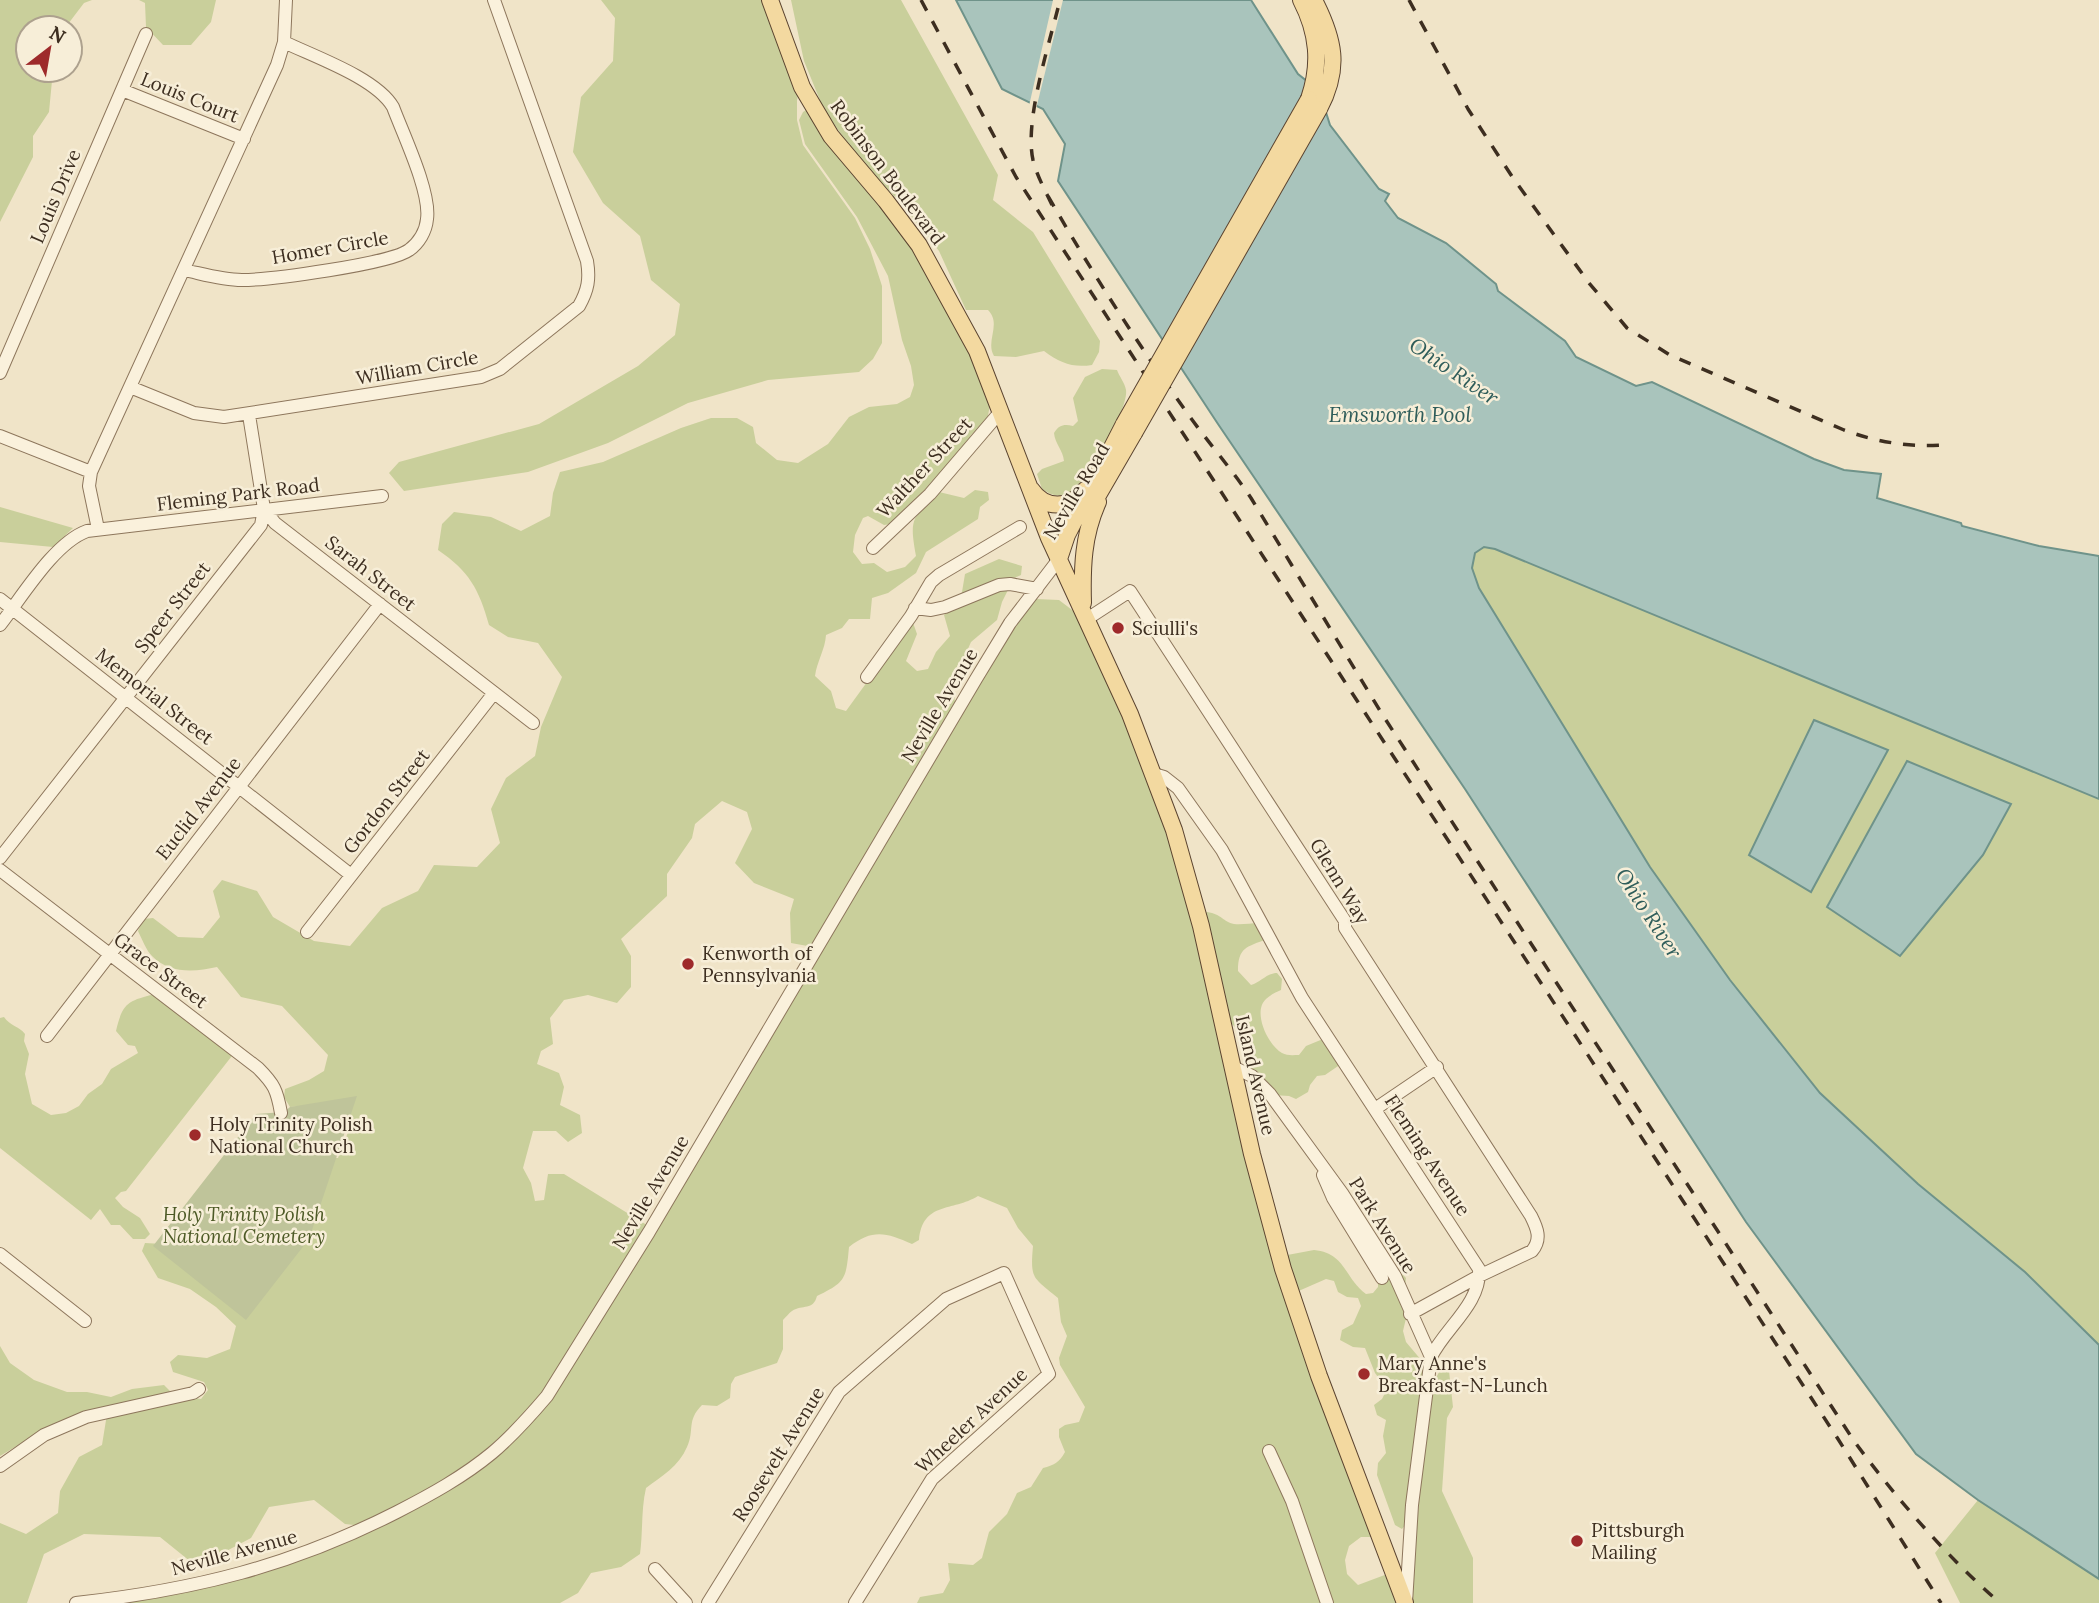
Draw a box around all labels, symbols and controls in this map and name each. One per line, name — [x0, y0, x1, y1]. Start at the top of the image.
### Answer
north arrow — [14, 14, 84, 84]
text: N — [45, 20, 70, 49]
street label: Louis Court — [137, 66, 243, 128]
street label: Robinson Boulevard — [826, 95, 950, 249]
street label: Louis Drive — [24, 145, 86, 247]
street label: Homer Circle — [270, 225, 390, 269]
water label: Ohio River — [1404, 331, 1504, 411]
street label: William Circle — [354, 344, 480, 390]
water label: Emsworth Pool — [1329, 401, 1471, 428]
street label: Walther Street — [871, 411, 977, 522]
street label: Neville Road — [1038, 438, 1114, 544]
street label: Fleming Park Road — [155, 472, 321, 516]
street label: Sarah Street — [321, 530, 422, 616]
street label: Speer Street — [129, 556, 216, 658]
place label: Sciulli's — [1132, 616, 1198, 640]
marker: Sciulli's — [1110, 620, 1126, 636]
street label: Memorial Street — [91, 642, 219, 750]
street label: Neville Avenue — [895, 643, 983, 767]
street label: Gordon Street — [338, 743, 435, 858]
street label: Euclid Avenue — [150, 752, 246, 864]
street label: Glenn Way — [1305, 834, 1375, 928]
water label: Ohio River — [1610, 863, 1688, 964]
street label: Grace Street — [109, 927, 213, 1014]
place label: Kenworth of Pennsylvania — [702, 941, 817, 987]
marker: Kenworth of Pennsylvania — [680, 956, 696, 972]
street label: Island Avenue — [1231, 1013, 1281, 1137]
street label: Fleming Avenue — [1380, 1090, 1476, 1220]
place label: Holy Trinity Polish National Church — [209, 1112, 373, 1158]
marker: Holy Trinity Polish National Church — [187, 1127, 203, 1143]
street label: Neville Avenue — [606, 1130, 694, 1254]
street label: Park Avenue — [1344, 1172, 1422, 1278]
park label: Holy Trinity Polish National Cemetery — [163, 1202, 325, 1248]
place label: Mary Anne's Breakfast-N-Lunch — [1378, 1351, 1548, 1397]
street label: Wheeler Avenue — [910, 1362, 1032, 1478]
marker: Mary Anne's Breakfast-N-Lunch — [1356, 1366, 1372, 1382]
street label: Roosevelt Avenue — [727, 1382, 829, 1526]
place label: Pittsburgh Mailing — [1591, 1518, 1685, 1564]
street label: Neville Avenue — [168, 1524, 300, 1580]
marker: Pittsburgh Mailing — [1569, 1533, 1585, 1549]

